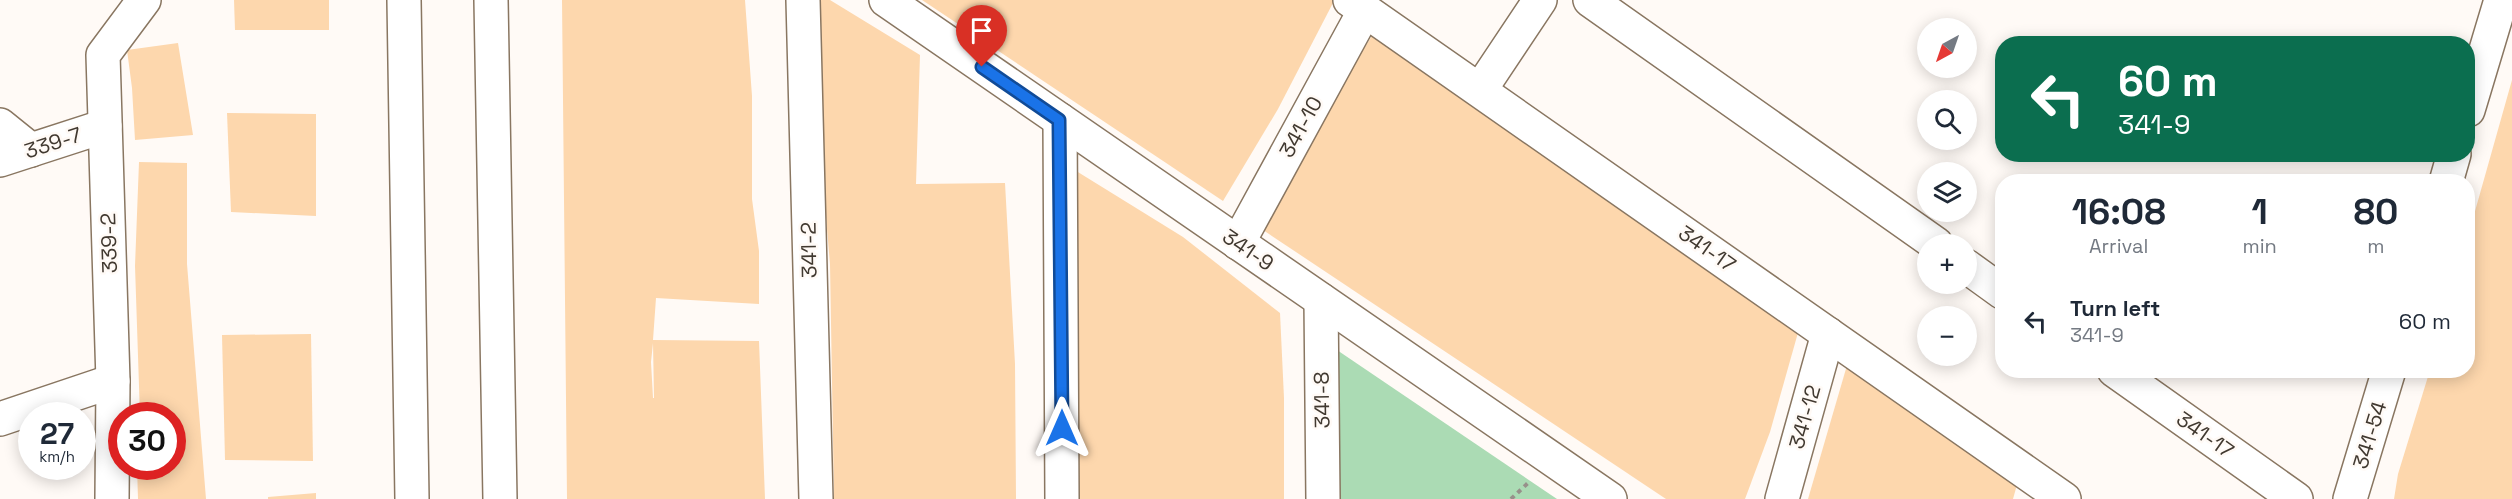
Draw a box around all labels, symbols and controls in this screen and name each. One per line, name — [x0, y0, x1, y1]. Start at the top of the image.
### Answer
pin — [956, 5, 1007, 67]
icon: arrive — [965, 14, 998, 47]
north arrow — [1917, 18, 1977, 78]
map controls — [1917, 18, 1977, 366]
text: 60 m — [2118, 55, 2218, 108]
icon: left — [2019, 60, 2097, 138]
button: search — [1917, 90, 1977, 150]
street label: 341-10 — [1273, 91, 1328, 162]
text: 341-9 — [2118, 107, 2191, 142]
street label: 339-7 — [21, 121, 85, 164]
button: layers — [1917, 162, 1977, 222]
text: 16:08 — [2072, 189, 2166, 235]
text: 1 — [2251, 189, 2268, 235]
text: 80 — [2353, 189, 2398, 235]
street label: 339-2 — [94, 212, 123, 274]
street label: 341-17 — [1673, 219, 1741, 278]
street label: 341-2 — [795, 222, 822, 278]
street label: 341-9 — [1217, 223, 1279, 277]
text: Arrival — [2089, 233, 2148, 259]
text: min — [2242, 233, 2277, 259]
text: m — [2367, 233, 2385, 259]
button: + — [1917, 234, 1977, 294]
text: Turn left — [2070, 294, 2160, 322]
icon: left — [2019, 305, 2052, 338]
button: − — [1917, 306, 1977, 366]
text: 60 m — [2399, 307, 2451, 335]
text: 341-9 — [2070, 322, 2124, 348]
street label: 341-8 — [1308, 371, 1335, 429]
street label: 341-12 — [1783, 382, 1826, 452]
position arrow — [1030, 396, 1094, 460]
street label: 341-54 — [2346, 398, 2393, 472]
speed limit sign: 30 — [108, 402, 186, 480]
street label: 341-17 — [2171, 405, 2239, 464]
text: 27 — [40, 414, 74, 453]
text: km/h — [39, 447, 75, 466]

